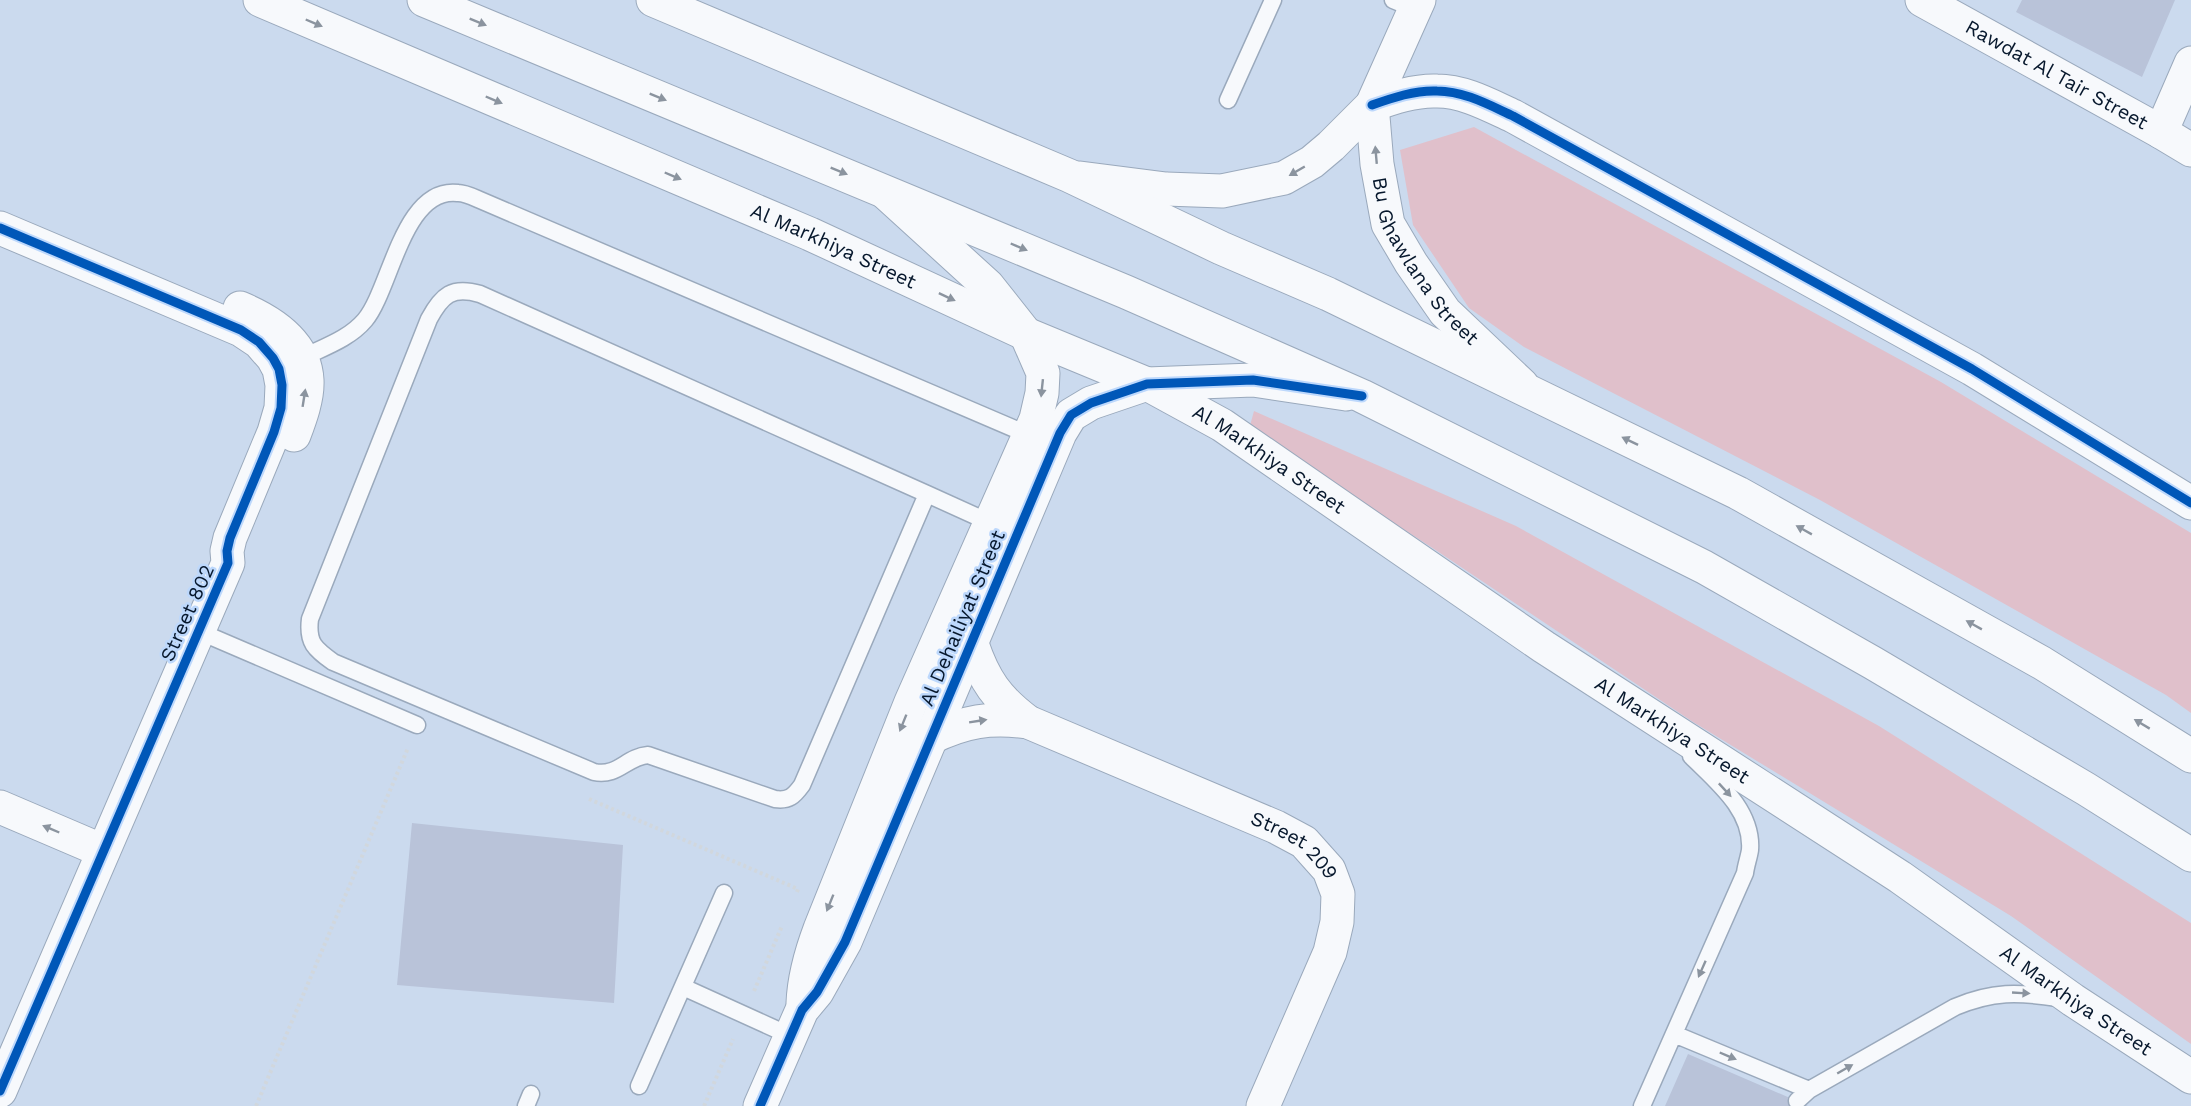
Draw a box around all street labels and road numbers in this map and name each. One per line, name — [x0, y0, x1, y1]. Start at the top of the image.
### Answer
street label: Rawdat Al Tair Street — [1961, 14, 2153, 135]
street label: Bu Ghawlana Street — [1368, 175, 1484, 350]
street label: Al Markhiya Street — [747, 198, 921, 294]
street label: Al Markhiya Street — [1188, 399, 1351, 519]
street label: Al Dehailiyat Street — [914, 526, 1010, 709]
street label: Street 802 — [155, 561, 219, 665]
street label: Al Markhiya Street — [1591, 671, 1755, 789]
street label: Street 209 — [1247, 806, 1343, 882]
street label: Al Markhiya Street — [1995, 940, 2157, 1061]

